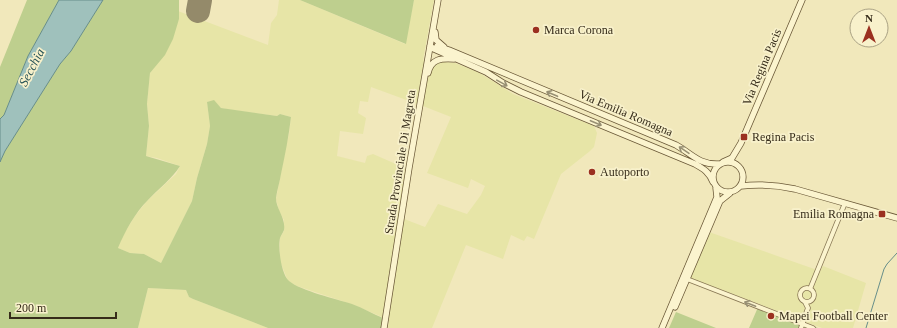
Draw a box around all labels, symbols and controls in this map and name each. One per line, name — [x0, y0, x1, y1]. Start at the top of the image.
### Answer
north arrow — [849, 8, 889, 48]
text: N — [865, 12, 873, 24]
place label: Marca Corona — [544, 23, 614, 37]
marker: Marca Corona — [531, 25, 541, 35]
street label: Via Regina Pacis — [740, 26, 785, 107]
water label: Secchia — [15, 45, 48, 89]
one-way arrow — [496, 79, 508, 87]
street label: Via Emilia Romagna — [577, 87, 676, 139]
street label: Strada Provinciale Di Magreta — [382, 88, 418, 235]
one-way arrow — [546, 89, 558, 97]
one-way arrow — [590, 120, 602, 128]
place label: Regina Pacis — [752, 130, 815, 144]
marker: Regina Pacis — [739, 132, 749, 142]
one-way arrow — [679, 146, 690, 154]
place label: Autoporto — [600, 165, 649, 179]
marker: Autoporto — [587, 167, 597, 177]
place label: Emilia Romagna — [793, 207, 875, 221]
marker: Emilia Romagna — [877, 209, 887, 219]
scale bar — [10, 294, 116, 320]
one-way arrow — [745, 299, 757, 307]
text: 200 m — [16, 301, 47, 315]
place label: Mapei Football Center — [779, 309, 888, 323]
marker: Mapei Football Center — [766, 311, 776, 321]

